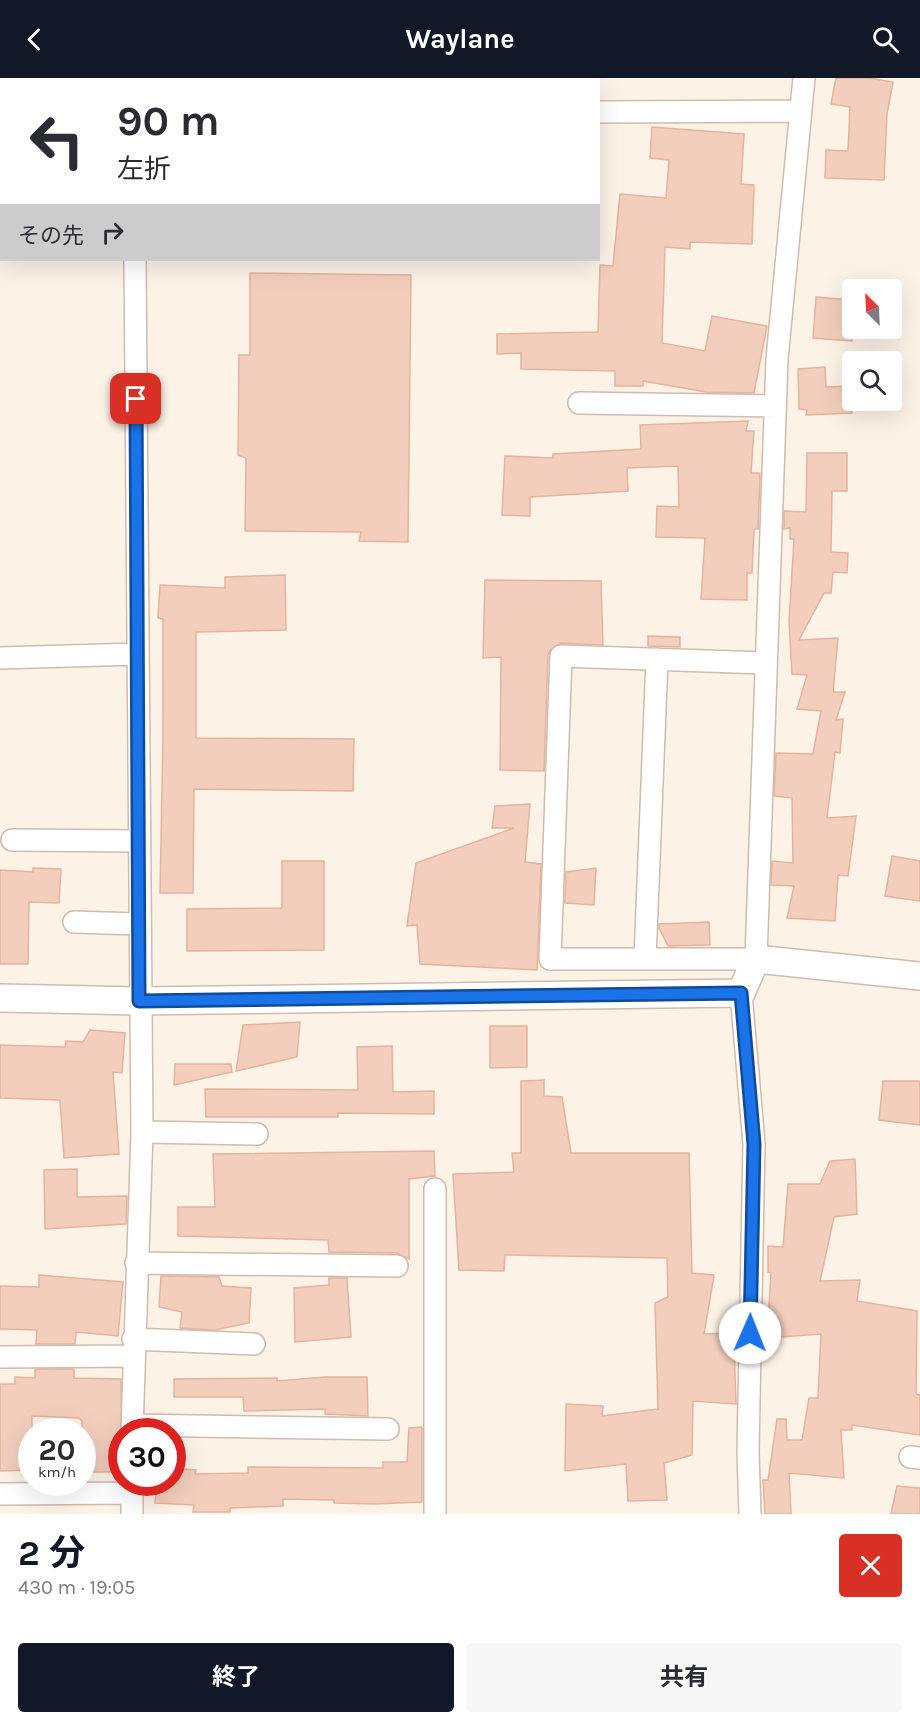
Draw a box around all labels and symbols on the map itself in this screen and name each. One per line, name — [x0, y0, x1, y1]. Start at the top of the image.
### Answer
north arrow — [842, 279, 902, 339]
pin — [110, 373, 161, 424]
position arrow — [718, 1301, 782, 1365]
speed limit sign: 30 — [108, 1418, 186, 1496]

